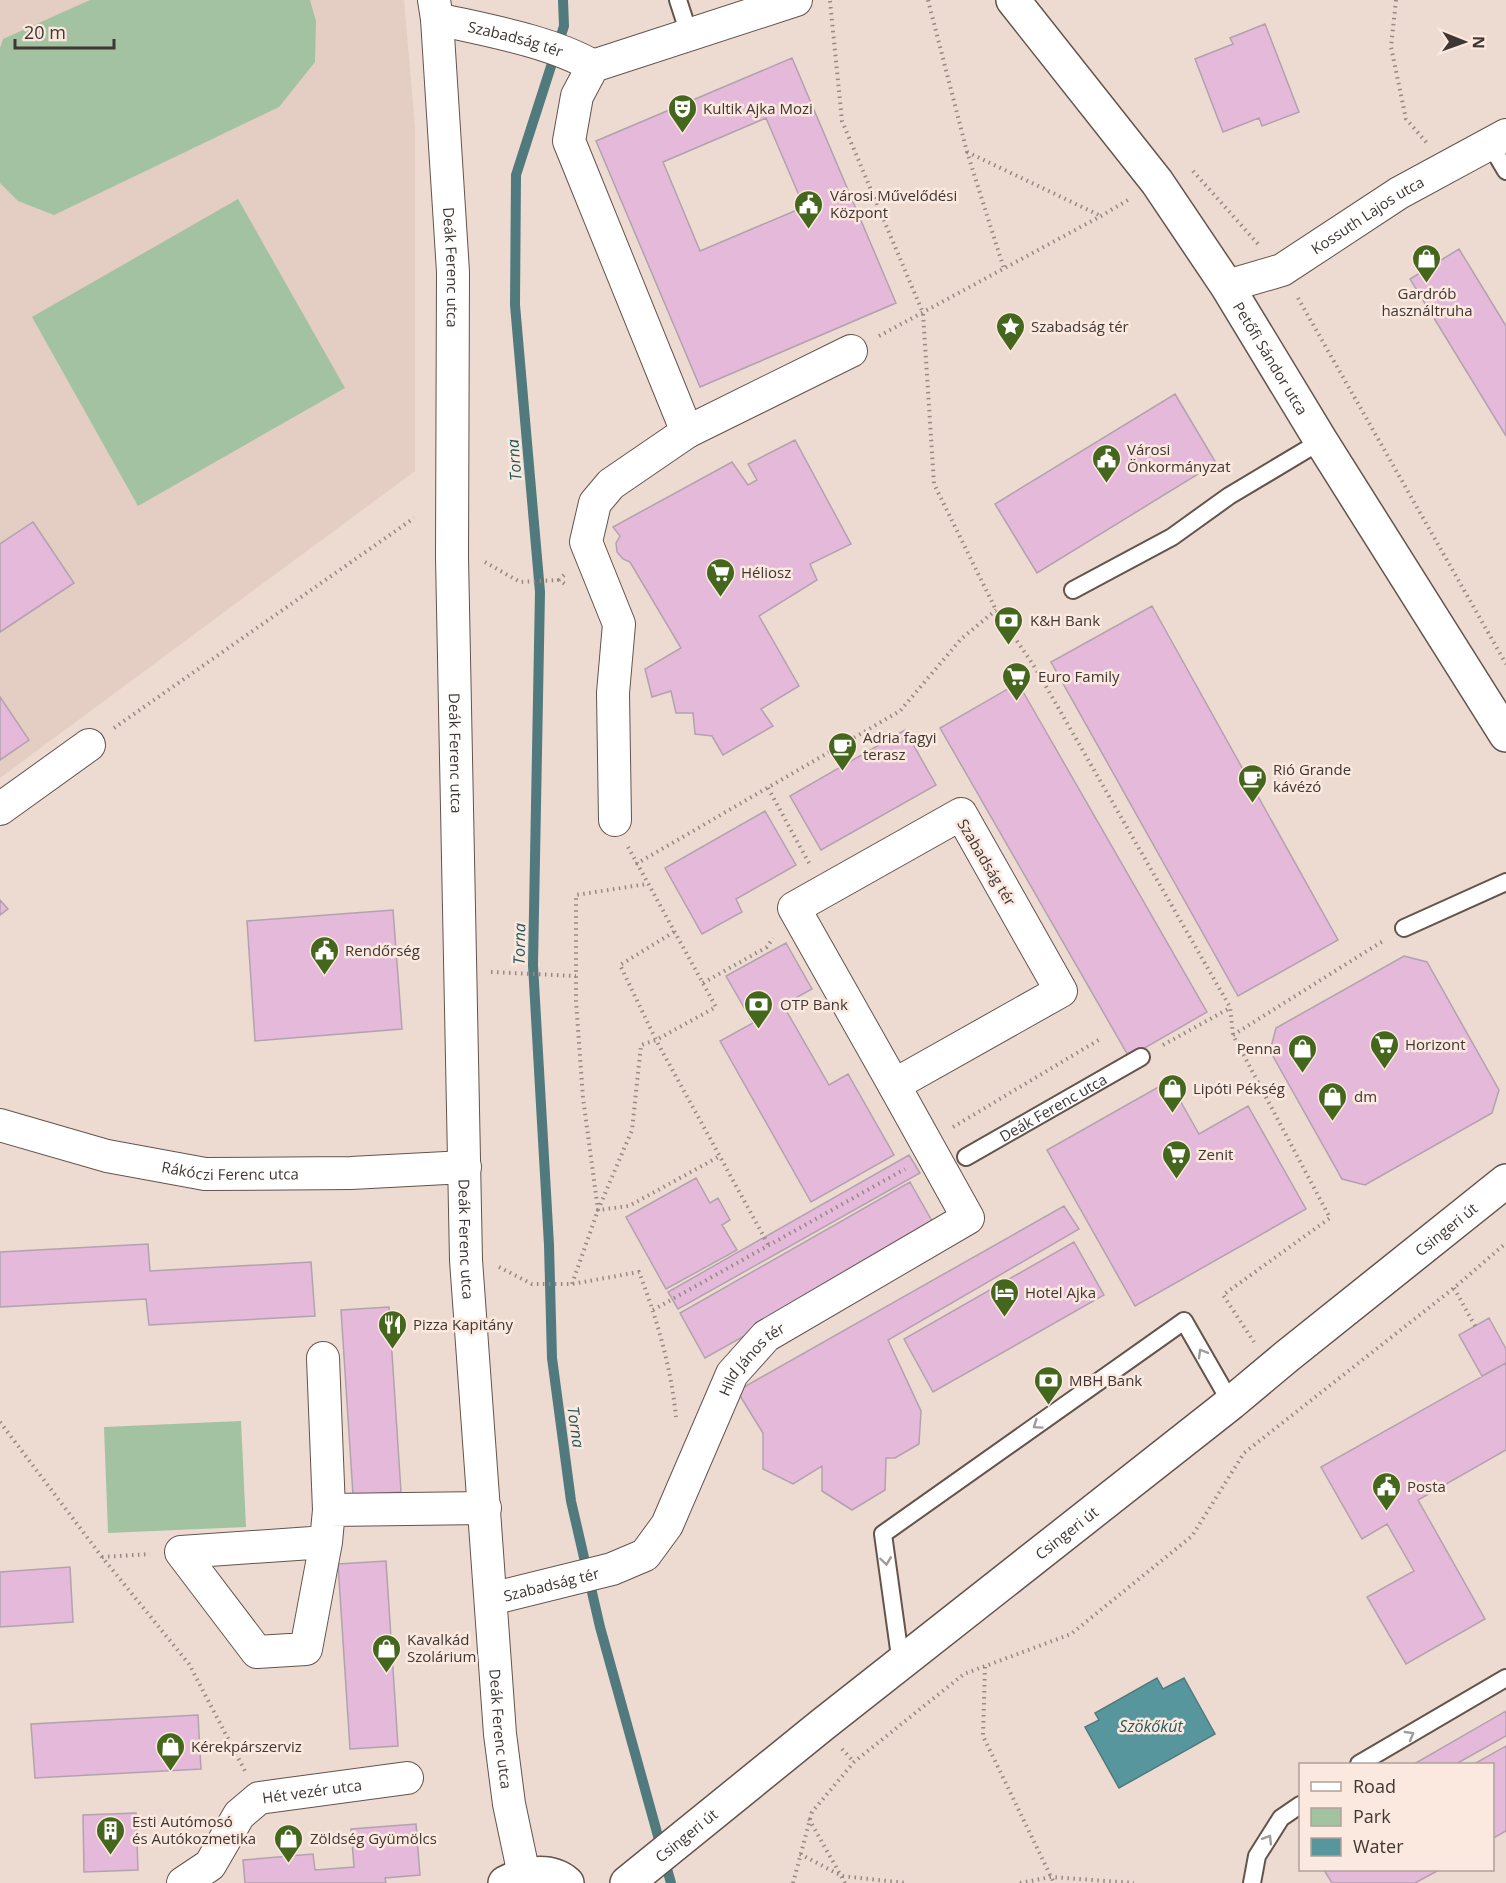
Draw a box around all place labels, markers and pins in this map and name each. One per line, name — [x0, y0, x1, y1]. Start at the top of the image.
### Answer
theatre icon: Kultik Ajka Mozi — [666, 92, 698, 134]
place label: Kultik Ajka Mozi — [703, 98, 813, 118]
place label: Városi Művelődési Központ — [830, 185, 957, 222]
public building icon: Városi Művelődési Központ — [793, 188, 825, 230]
shop icon: Gardrób használtruha — [1411, 242, 1443, 284]
place label: Gardrób használtruha — [1381, 283, 1473, 320]
place icon: Szabadság tér — [994, 310, 1026, 352]
place label: Szabadság tér — [1031, 316, 1129, 336]
place label: Városi Önkormányzat — [1127, 439, 1231, 476]
public building icon: Városi Önkormányzat — [1090, 442, 1122, 484]
supermarket icon: Héliosz — [704, 556, 736, 598]
place label: Héliosz — [741, 562, 791, 582]
bank icon: K&H Bank — [993, 604, 1025, 646]
place label: K&H Bank — [1030, 610, 1100, 630]
supermarket icon: Euro Family — [1001, 660, 1033, 702]
place label: Euro Family — [1038, 666, 1120, 686]
place label: Adria fagyi terasz — [863, 727, 937, 764]
cafe icon: Adria fagyi terasz — [826, 730, 858, 772]
place label: Rió Grande kávézó — [1273, 759, 1351, 796]
cafe icon: Rió Grande kávézó — [1236, 762, 1268, 804]
public building icon: Rendőrség — [308, 934, 340, 976]
place label: Rendőrség — [345, 940, 420, 960]
bank icon: OTP Bank — [743, 988, 775, 1030]
place label: OTP Bank — [780, 994, 848, 1014]
supermarket icon: Horizont — [1368, 1028, 1400, 1070]
shop icon: Penna — [1286, 1032, 1318, 1074]
place label: Horizont — [1405, 1034, 1466, 1054]
place label: Penna — [1237, 1038, 1281, 1058]
shop icon: Lipóti Pékség — [1156, 1072, 1188, 1114]
place label: Lipóti Pékség — [1193, 1078, 1285, 1098]
shop icon: dm — [1317, 1080, 1349, 1122]
place label: dm — [1354, 1086, 1377, 1106]
supermarket icon: Zenit — [1161, 1138, 1193, 1180]
place label: Zenit — [1198, 1144, 1233, 1164]
hotel icon: Hotel Ajka — [988, 1276, 1020, 1318]
place label: Hotel Ajka — [1025, 1282, 1096, 1302]
restaurant icon: Pizza Kapitány — [376, 1308, 408, 1350]
place label: Pizza Kapitány — [413, 1314, 513, 1334]
bank icon: MBH Bank — [1032, 1364, 1064, 1406]
place label: MBH Bank — [1069, 1370, 1142, 1390]
public building icon: Posta — [1370, 1470, 1402, 1512]
place label: Posta — [1407, 1476, 1446, 1496]
place label: Kavalkád Szolárium — [407, 1629, 476, 1666]
shop icon: Kavalkád Szolárium — [370, 1632, 402, 1674]
shop icon: Kérekpárszerviz — [154, 1730, 186, 1772]
place label: Kérekpárszerviz — [191, 1736, 302, 1756]
place label: Esti Autómosó és Autókozmetika — [132, 1811, 256, 1848]
building icon: Esti Autómosó és Autókozmetika — [95, 1814, 127, 1856]
shop icon: Zöldség Gyümölcs — [273, 1822, 305, 1864]
place label: Zöldség Gyümölcs — [310, 1828, 437, 1848]

